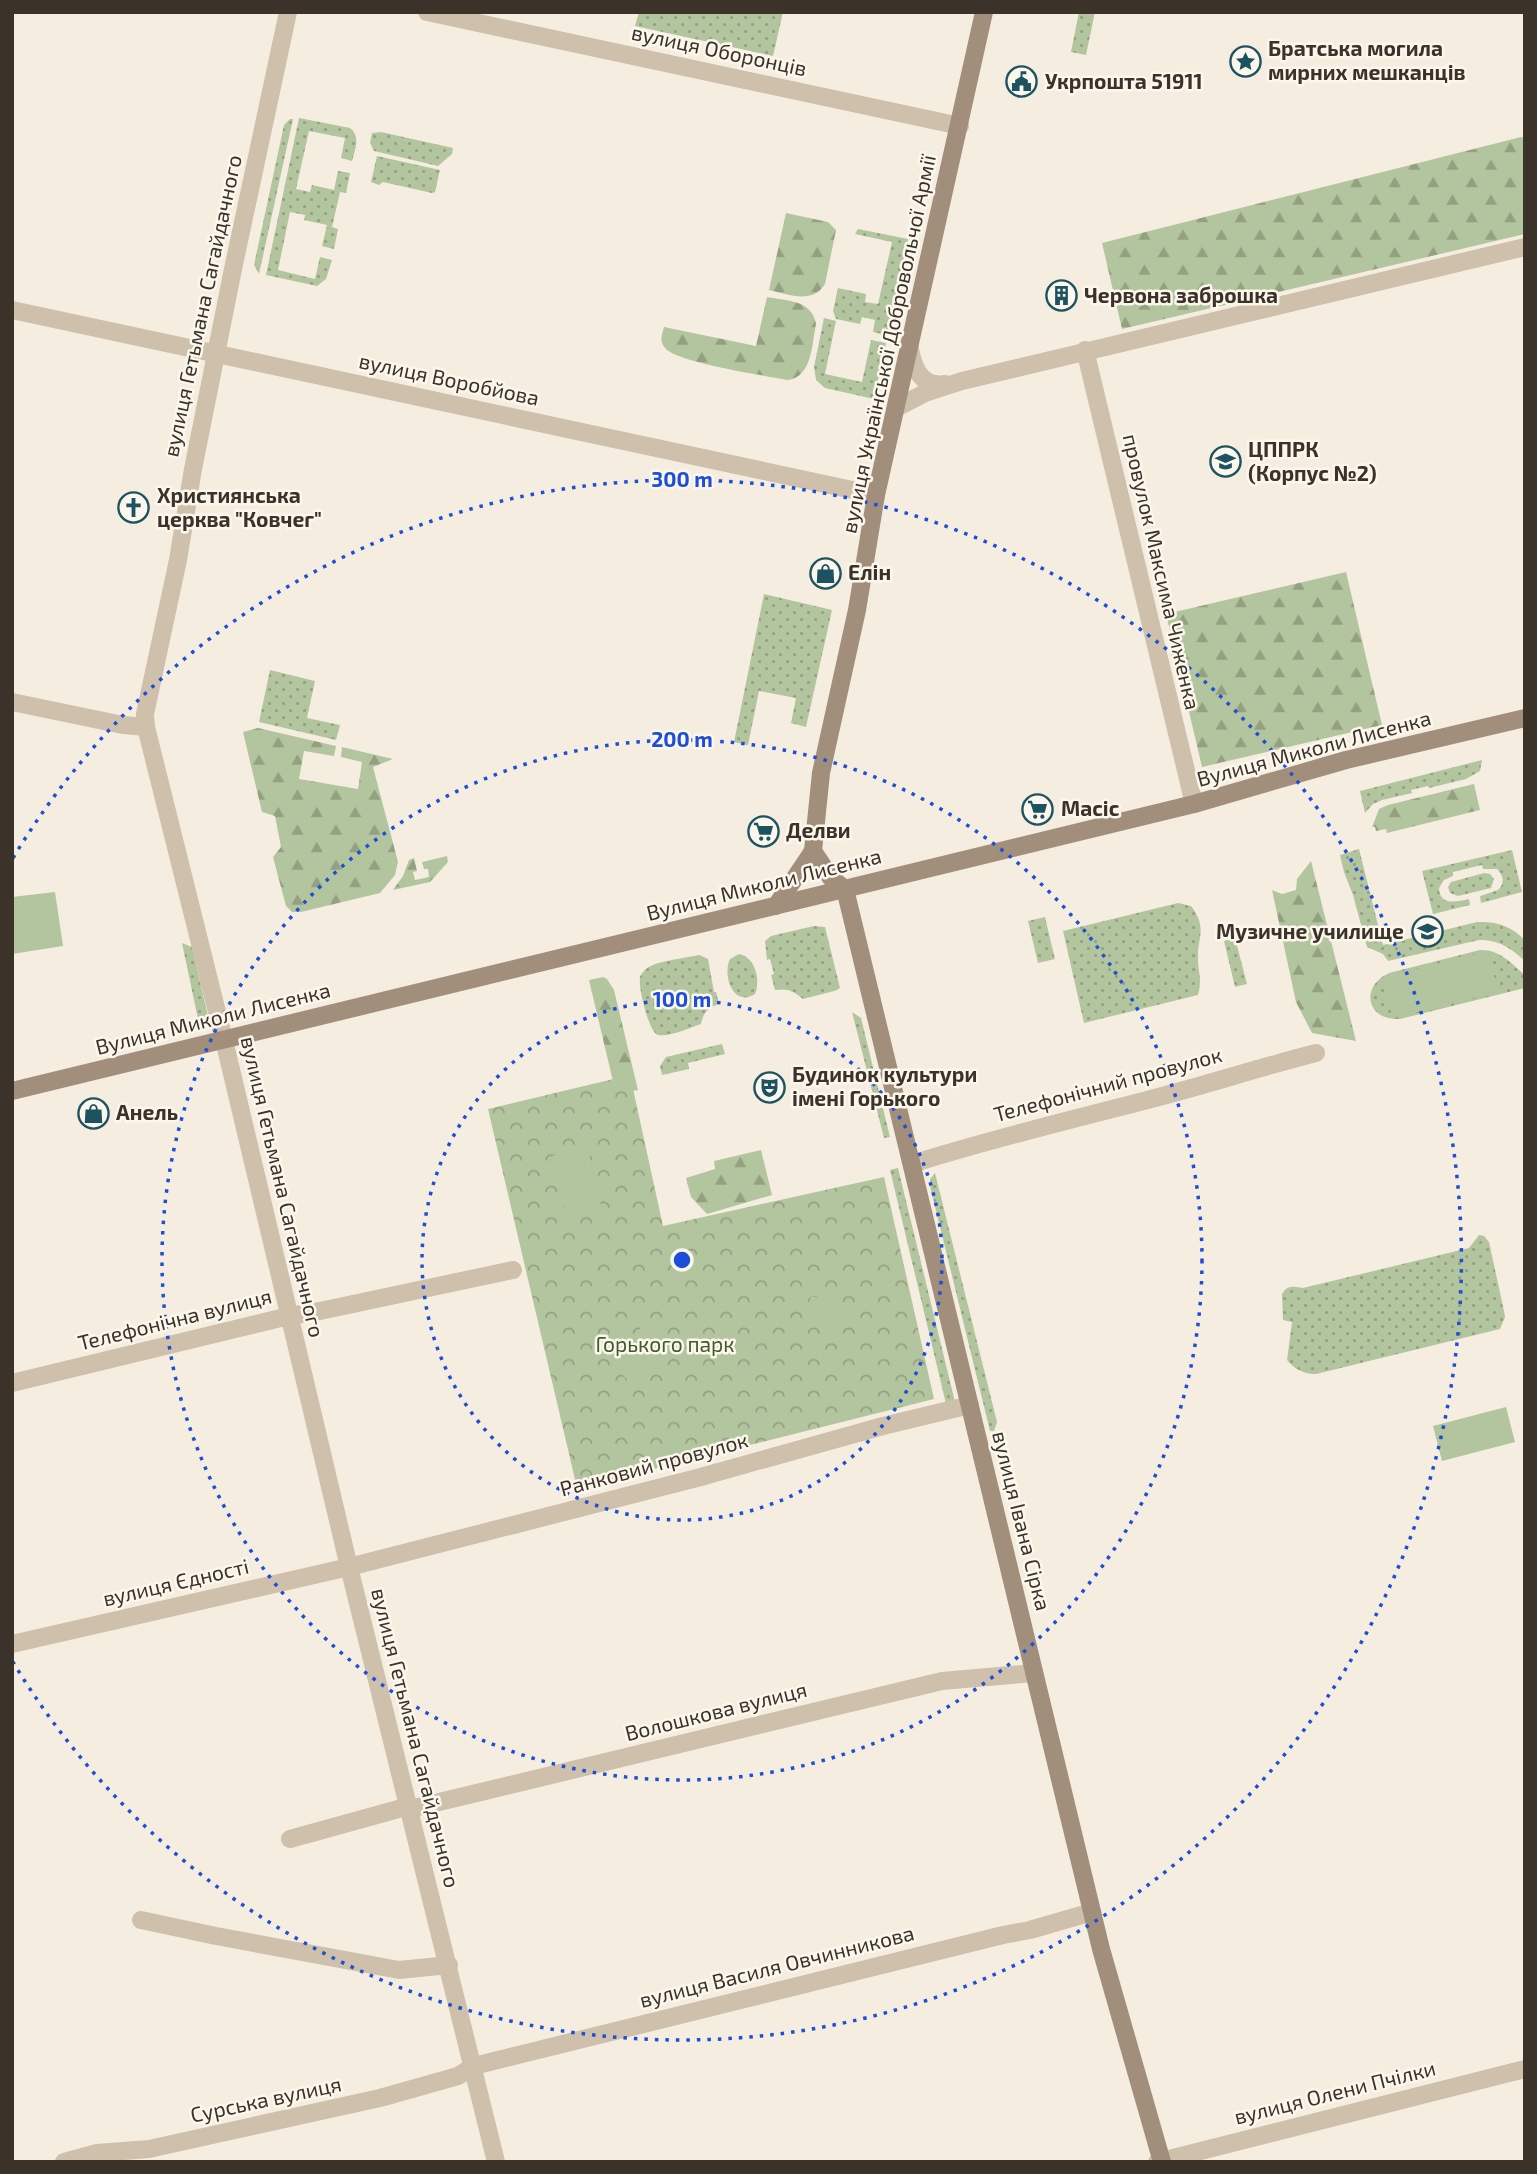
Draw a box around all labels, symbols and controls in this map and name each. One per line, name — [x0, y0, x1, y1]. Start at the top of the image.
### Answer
street label: вулиця Оборонців — [629, 19, 809, 81]
place label: Братська могила мирних мешканців — [1268, 35, 1466, 84]
place icon: Братська могила мирних мешканців — [1228, 44, 1262, 78]
public building icon: Укрпошта 51911 — [1005, 65, 1039, 99]
place label: Укрпошта 51911 — [1045, 68, 1203, 93]
street label: вулиця Української Добровольчої Армії — [835, 151, 941, 535]
street label: вулиця Гетьмана Сагайдачного — [157, 152, 247, 459]
building icon: Червона заброшка — [1044, 279, 1078, 313]
place label: Червона заброшка — [1084, 282, 1278, 307]
street label: вулиця Воробйова — [357, 347, 542, 411]
street label: провулок Максима Чиженка — [1118, 431, 1206, 712]
place label: ЦППРК (Корпус №2) — [1248, 436, 1377, 485]
school or university icon: ЦППРК (Корпус №2) — [1208, 445, 1242, 479]
text: 300 m — [651, 466, 713, 491]
place label: Християнська церква "Ковчег" — [157, 482, 322, 531]
church icon: Християнська церква "Ковчег" — [117, 491, 151, 525]
shop icon: Елін — [808, 556, 842, 590]
place label: Елін — [848, 559, 891, 584]
street label: Вулиця Миколи Лисенка — [1194, 704, 1434, 792]
text: 200 m — [651, 726, 713, 751]
supermarket icon: Macic — [1021, 792, 1055, 826]
place label: Macic — [1061, 795, 1120, 820]
supermarket icon: Делви — [746, 814, 780, 848]
place label: Делви — [786, 817, 851, 842]
street label: Вулиця Миколи Лисенка — [644, 842, 884, 926]
school or university icon: Музичне училище — [1410, 915, 1444, 949]
place label: Музичне училище — [1216, 918, 1404, 943]
street label: Вулиця Миколи Лисенка — [93, 976, 333, 1060]
text: 100 m — [653, 986, 711, 1011]
street label: вулиця Гетьмана Сагайдачного — [236, 1034, 330, 1340]
street label: Телефонічний провулок — [991, 1041, 1225, 1127]
place label: Будинок культури імені Горького — [792, 1061, 977, 1110]
theatre icon: Будинок культури імені Горького — [752, 1070, 786, 1104]
shop icon: Анель — [76, 1096, 110, 1130]
place label: Анель — [116, 1099, 178, 1124]
centre of rings — [670, 1248, 694, 1272]
street label: Телефонічна вулиця — [75, 1282, 274, 1356]
park label: Горького парк — [595, 1331, 735, 1356]
street label: Ранковий провулок — [557, 1426, 751, 1502]
street label: вулиця Івана Сірка — [987, 1428, 1057, 1613]
street label: вулиця Єдності — [100, 1553, 251, 1611]
street label: вулиця Гетьмана Сагайдачного — [366, 1585, 466, 1890]
street label: Волошкова вулиця — [622, 1676, 809, 1746]
street label: вулиця Василя Овчинникова — [637, 1919, 917, 2013]
street label: вулиця Олени Пчілки — [1231, 2054, 1438, 2130]
street label: Сурська вулиця — [188, 2070, 344, 2128]

